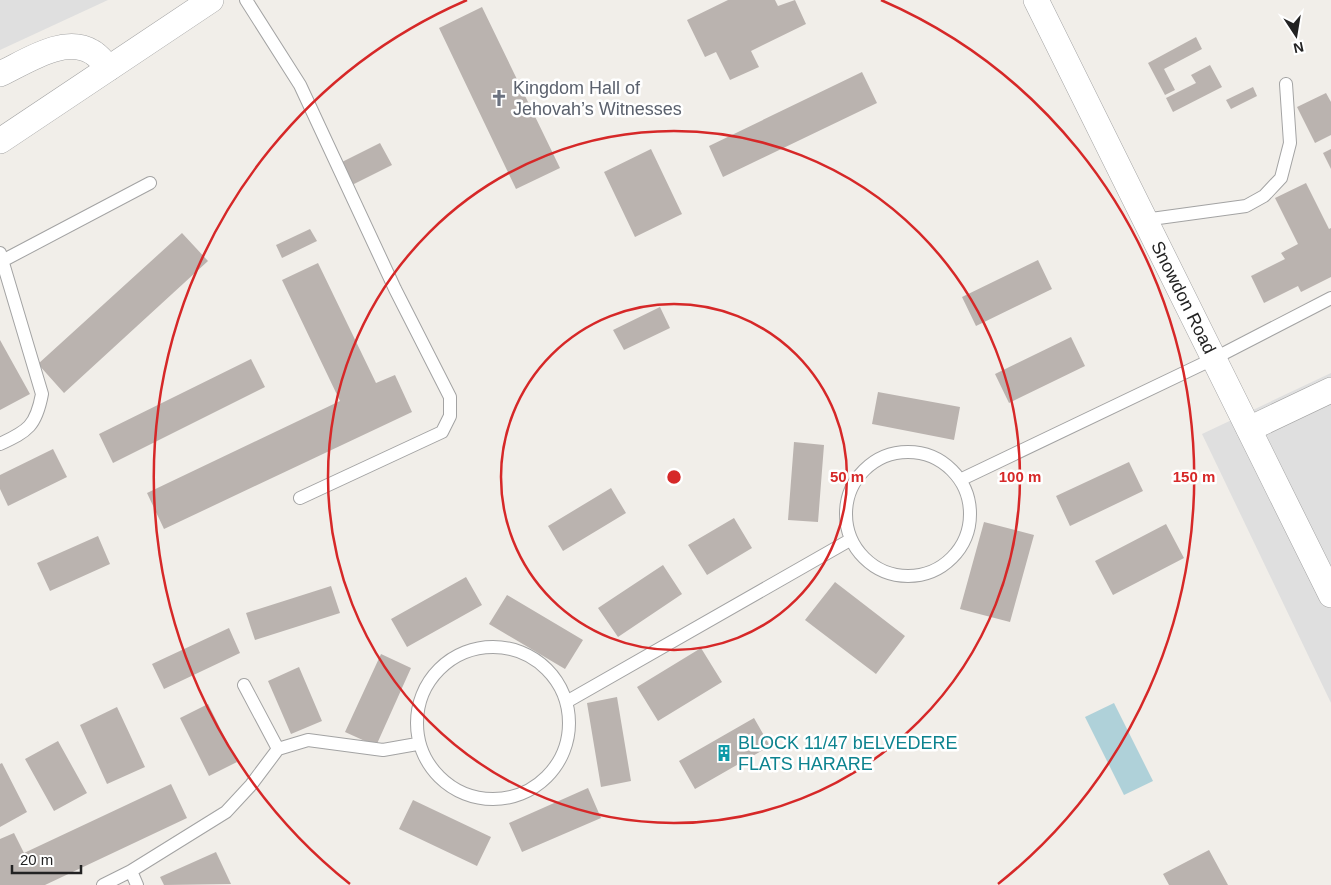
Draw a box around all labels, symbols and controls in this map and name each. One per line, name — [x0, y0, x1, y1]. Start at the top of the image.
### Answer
north arrow — [1271, 10, 1321, 60]
text: N — [1292, 39, 1305, 57]
place label: Kingdom Hall of Jehovah’s Witnesses — [513, 78, 682, 119]
church icon: Kingdom Hall of Jehovah’s Witnesses — [489, 88, 509, 108]
street label: Snowdon Road — [1147, 238, 1220, 357]
centre of rings — [665, 468, 683, 486]
text: 50 m — [830, 468, 864, 485]
text: 100 m — [999, 468, 1041, 485]
text: 150 m — [1173, 468, 1215, 485]
place label: BLOCK 11/47 bELVEDERE FLATS HARARE — [738, 733, 957, 774]
building icon: BLOCK 11/47 bELVEDERE FLATS HARARE — [714, 743, 734, 763]
scale bar — [12, 842, 81, 874]
text: 20 m — [20, 851, 53, 868]

